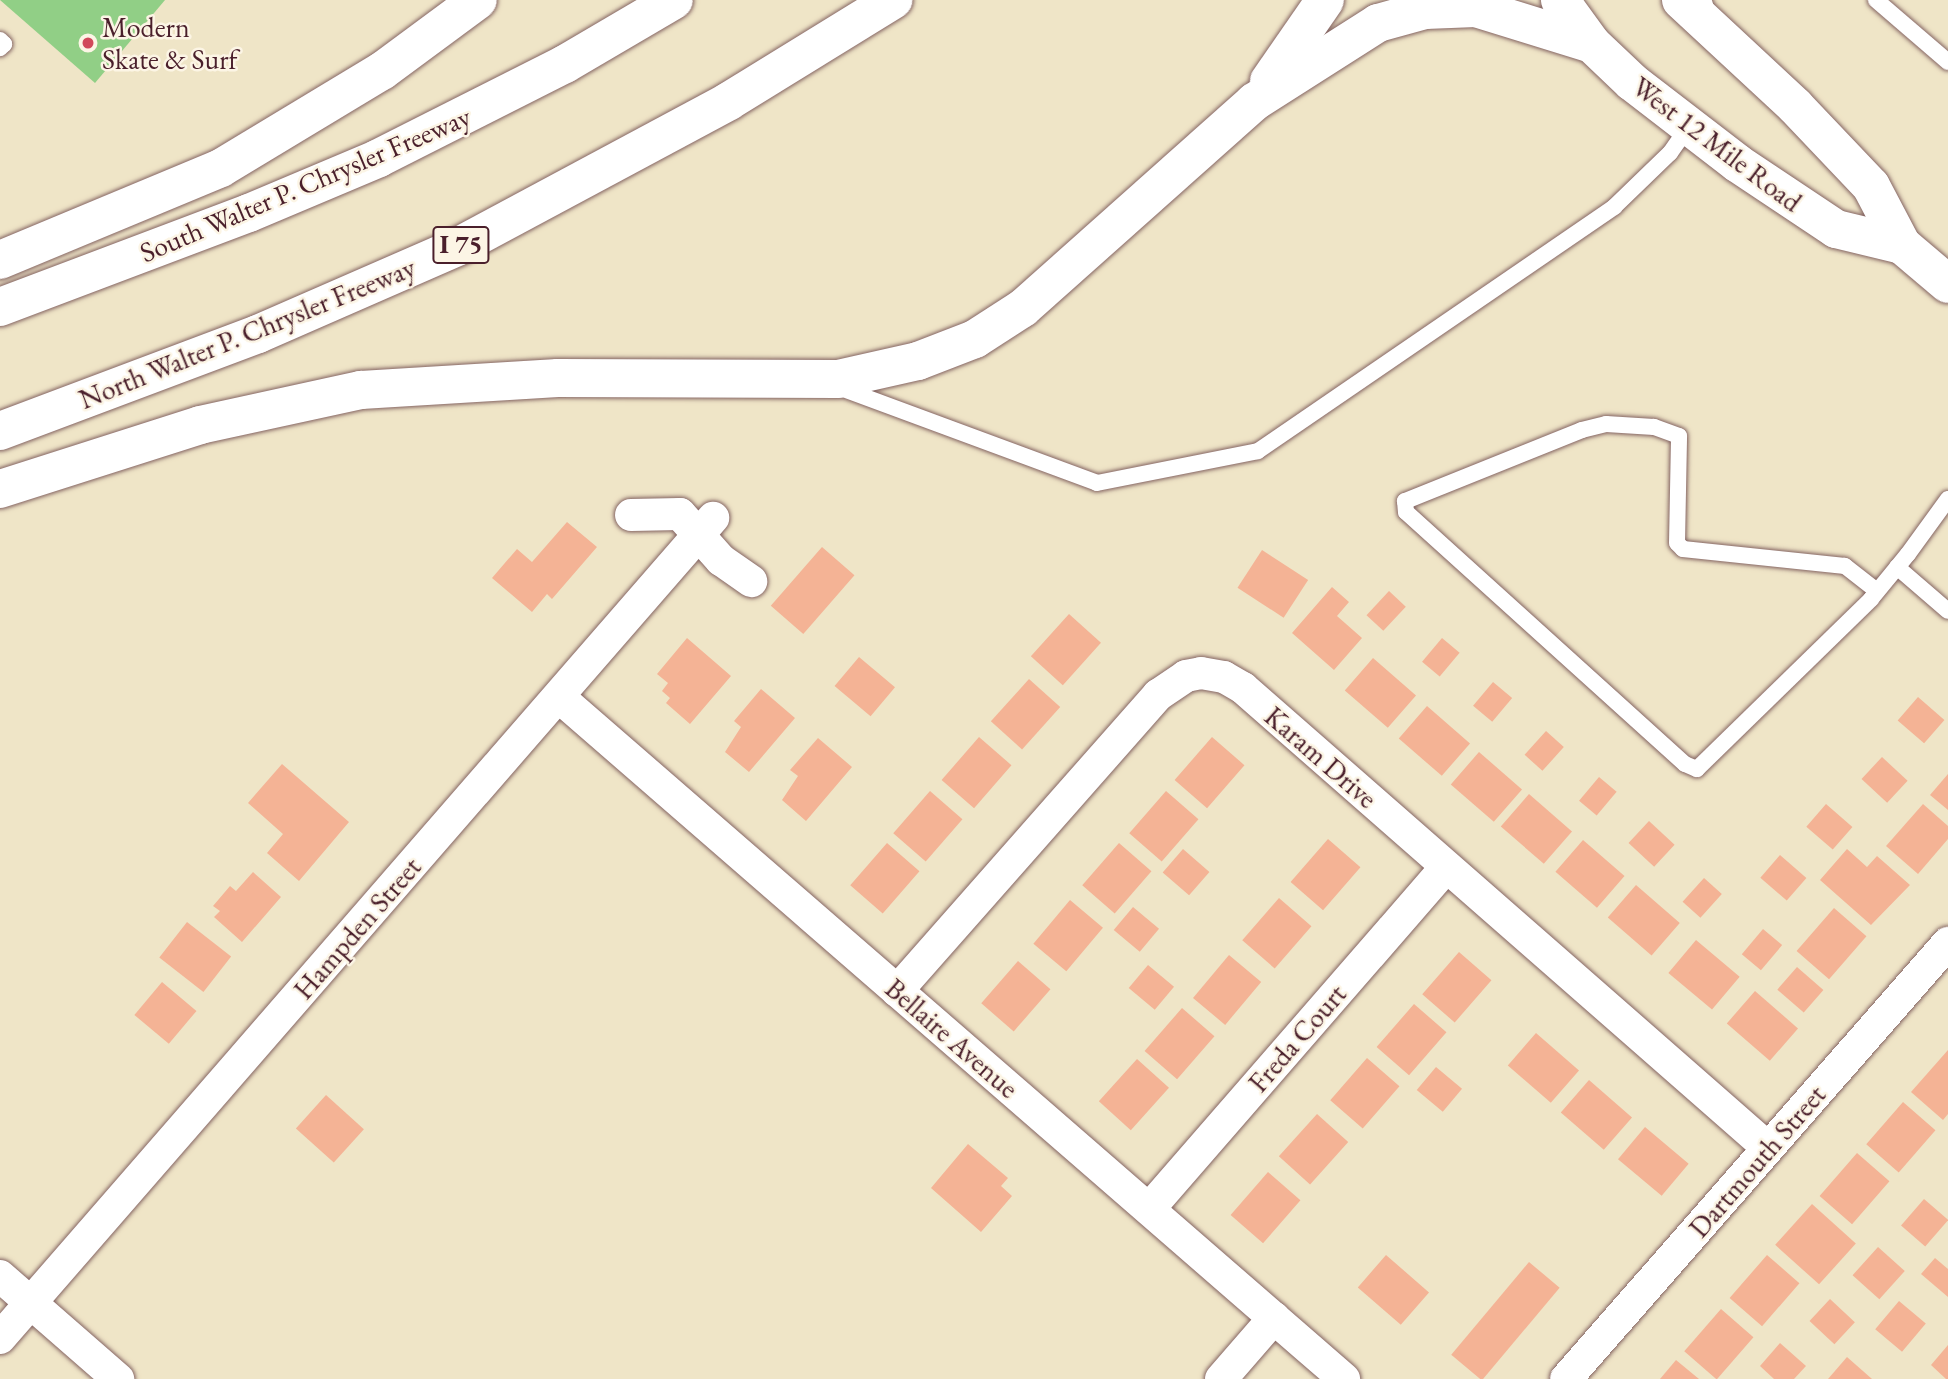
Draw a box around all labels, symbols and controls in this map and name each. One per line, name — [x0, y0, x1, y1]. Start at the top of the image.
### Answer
place label: Modern Skate & Surf — [102, 10, 237, 76]
marker: Modern Skate & Surf — [80, 35, 96, 51]
street label: West 12 Mile Road — [1626, 69, 1808, 219]
street label: South Walter P. Chrysler Freeway — [135, 99, 475, 269]
road number: I 75 — [431, 222, 491, 268]
street label: North Walter P. Chrysler Freeway — [74, 250, 420, 416]
street label: Karam Drive — [1258, 699, 1384, 815]
street label: Hampden Street — [286, 850, 428, 1006]
street label: Bellaire Avenue — [879, 971, 1025, 1105]
street label: Freda Court — [1241, 977, 1353, 1099]
street label: Dartmouth Street — [1682, 1078, 1832, 1244]

